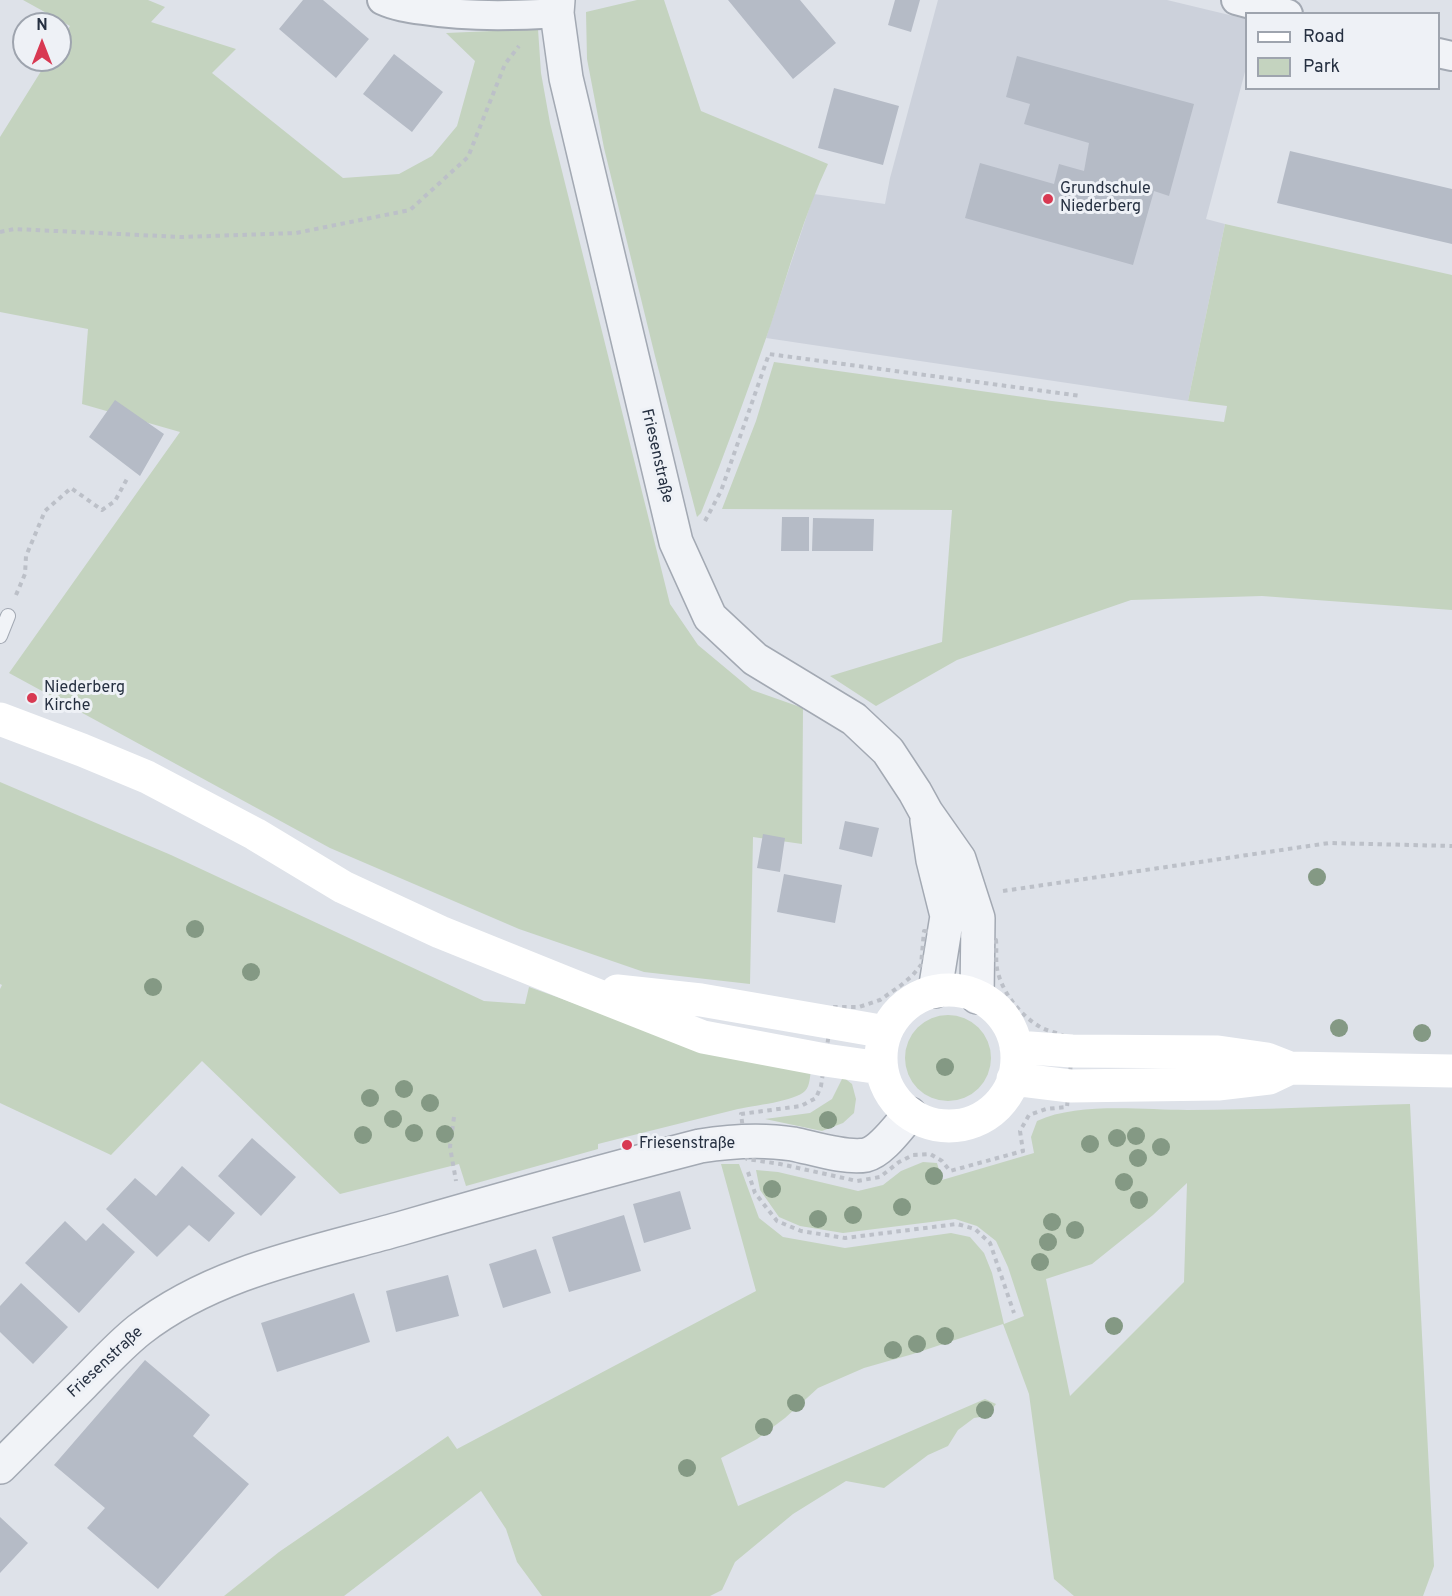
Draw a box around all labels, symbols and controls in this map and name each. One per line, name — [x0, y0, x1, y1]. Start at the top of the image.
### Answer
north arrow — [12, 12, 72, 72]
legend — [1245, 12, 1440, 90]
text: N — [36, 16, 48, 36]
text: Road — [1303, 26, 1345, 49]
text: Park — [1303, 56, 1340, 79]
place label: Grundschule Niederberg — [1060, 180, 1151, 218]
marker: Grundschule Niederberg — [1041, 192, 1055, 206]
street label: Friesenstraße — [636, 407, 676, 505]
place label: Niederberg Kirche — [44, 679, 125, 717]
marker: Niederberg Kirche — [25, 691, 39, 705]
place label: Friesenstraße — [639, 1135, 735, 1155]
marker: Friesenstraße — [620, 1138, 634, 1152]
street label: Friesenstraße — [64, 1323, 148, 1403]

